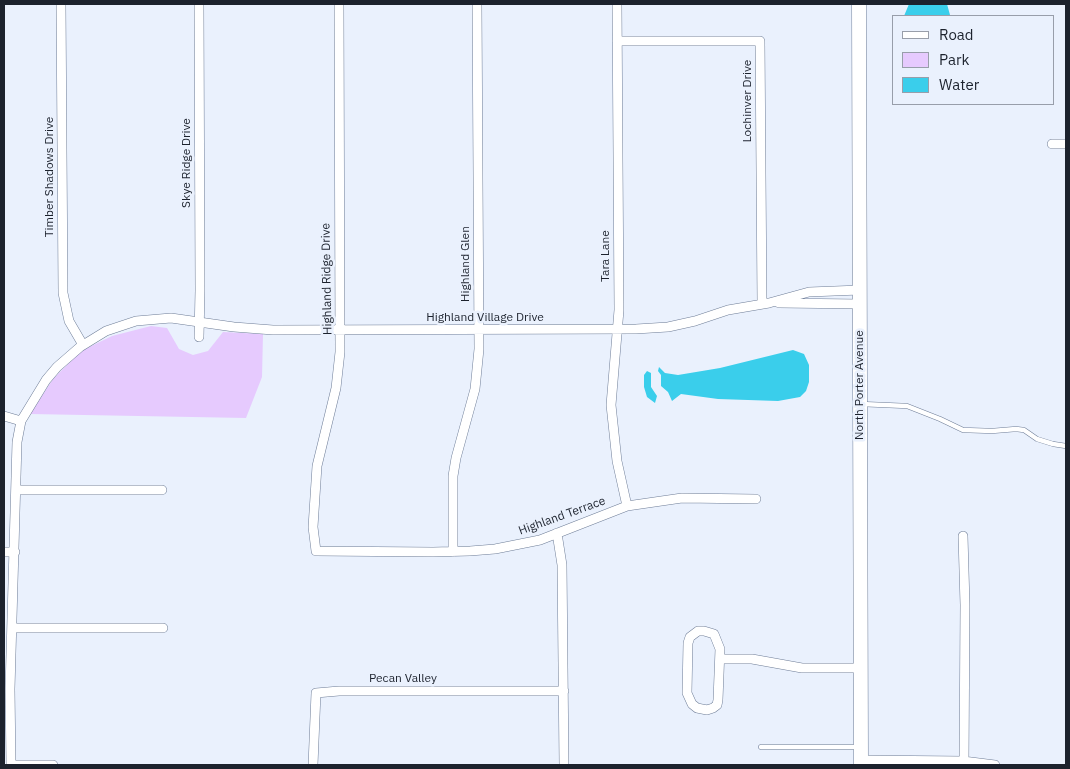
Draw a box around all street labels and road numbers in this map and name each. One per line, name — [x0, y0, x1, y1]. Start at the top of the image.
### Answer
street label: Lochinver Drive — [741, 60, 755, 142]
street label: Timber Shadows Drive — [43, 117, 57, 237]
street label: Skye Ridge Drive — [180, 118, 194, 208]
street label: Highland Ridge Drive — [319, 223, 335, 335]
street label: Highland Glen — [459, 226, 473, 302]
street label: Tara Lane — [599, 230, 613, 282]
street label: Highland Village Drive — [426, 311, 544, 325]
street label: North Porter Avenue — [853, 330, 867, 440]
street label: Highland Terrace — [517, 494, 607, 538]
street label: Pecan Valley — [369, 672, 437, 686]

